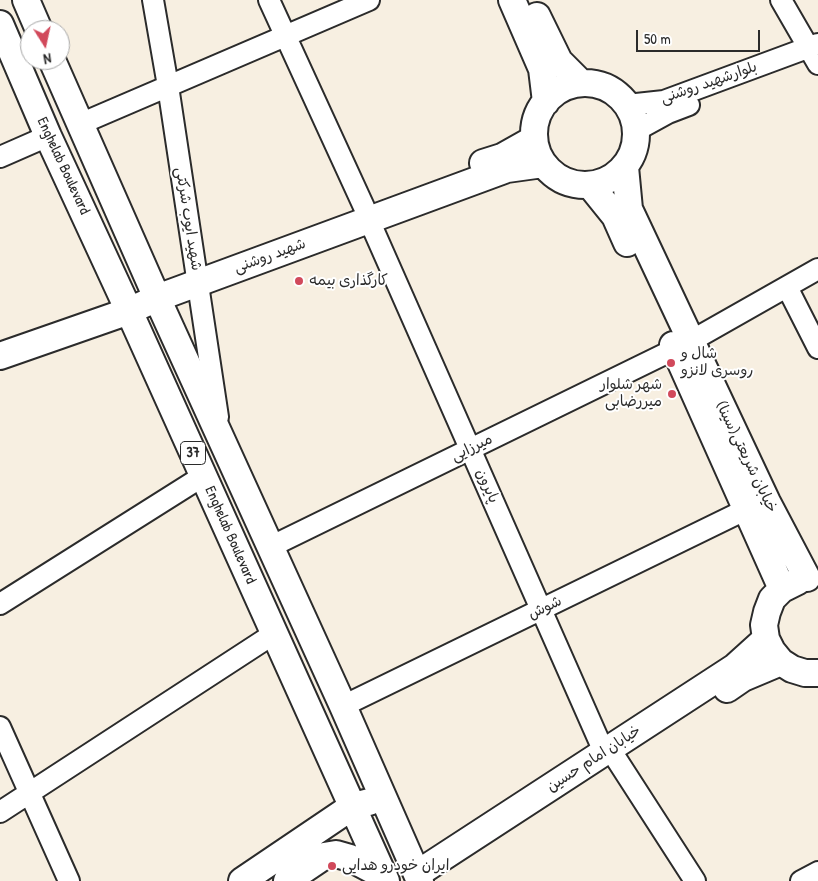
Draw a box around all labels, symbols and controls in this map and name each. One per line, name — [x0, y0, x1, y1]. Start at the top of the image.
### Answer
north arrow — [20, 20, 70, 70]
scale bar — [638, 20, 762, 52]
text: 50 m — [644, 28, 671, 49]
text: N — [42, 49, 53, 69]
street label: بلوارشهید روشنی — [658, 58, 760, 108]
street label: Enghelab Boulevard — [33, 115, 93, 217]
street label: شهید ایوب شرکتی — [171, 166, 205, 272]
street label: شهید روشنی — [232, 235, 308, 277]
place label: کارگذاری بیمه — [309, 272, 388, 290]
marker: کارگذاری بیمه — [293, 275, 305, 287]
place label: شال و روسری لانزو — [681, 345, 754, 380]
marker: شال و روسری لانزو — [665, 357, 677, 369]
place label: شهر شلوار میررضابی — [600, 376, 662, 411]
marker: شهر شلوار میررضابی — [666, 388, 678, 400]
street label: خیابان شریعتی(سینا) — [711, 398, 781, 516]
street label: میرزایی — [448, 430, 496, 466]
road number: 37 — [180, 442, 206, 464]
street label: پایرون — [472, 466, 502, 506]
street label: Enghelab Boulevard — [200, 483, 260, 587]
street label: شوش — [525, 592, 565, 624]
street label: خیابان امام حسین — [544, 722, 644, 796]
place label: ایران خودرو هدایی — [342, 857, 449, 875]
marker: ایران خودرو هدایی — [326, 860, 338, 872]

